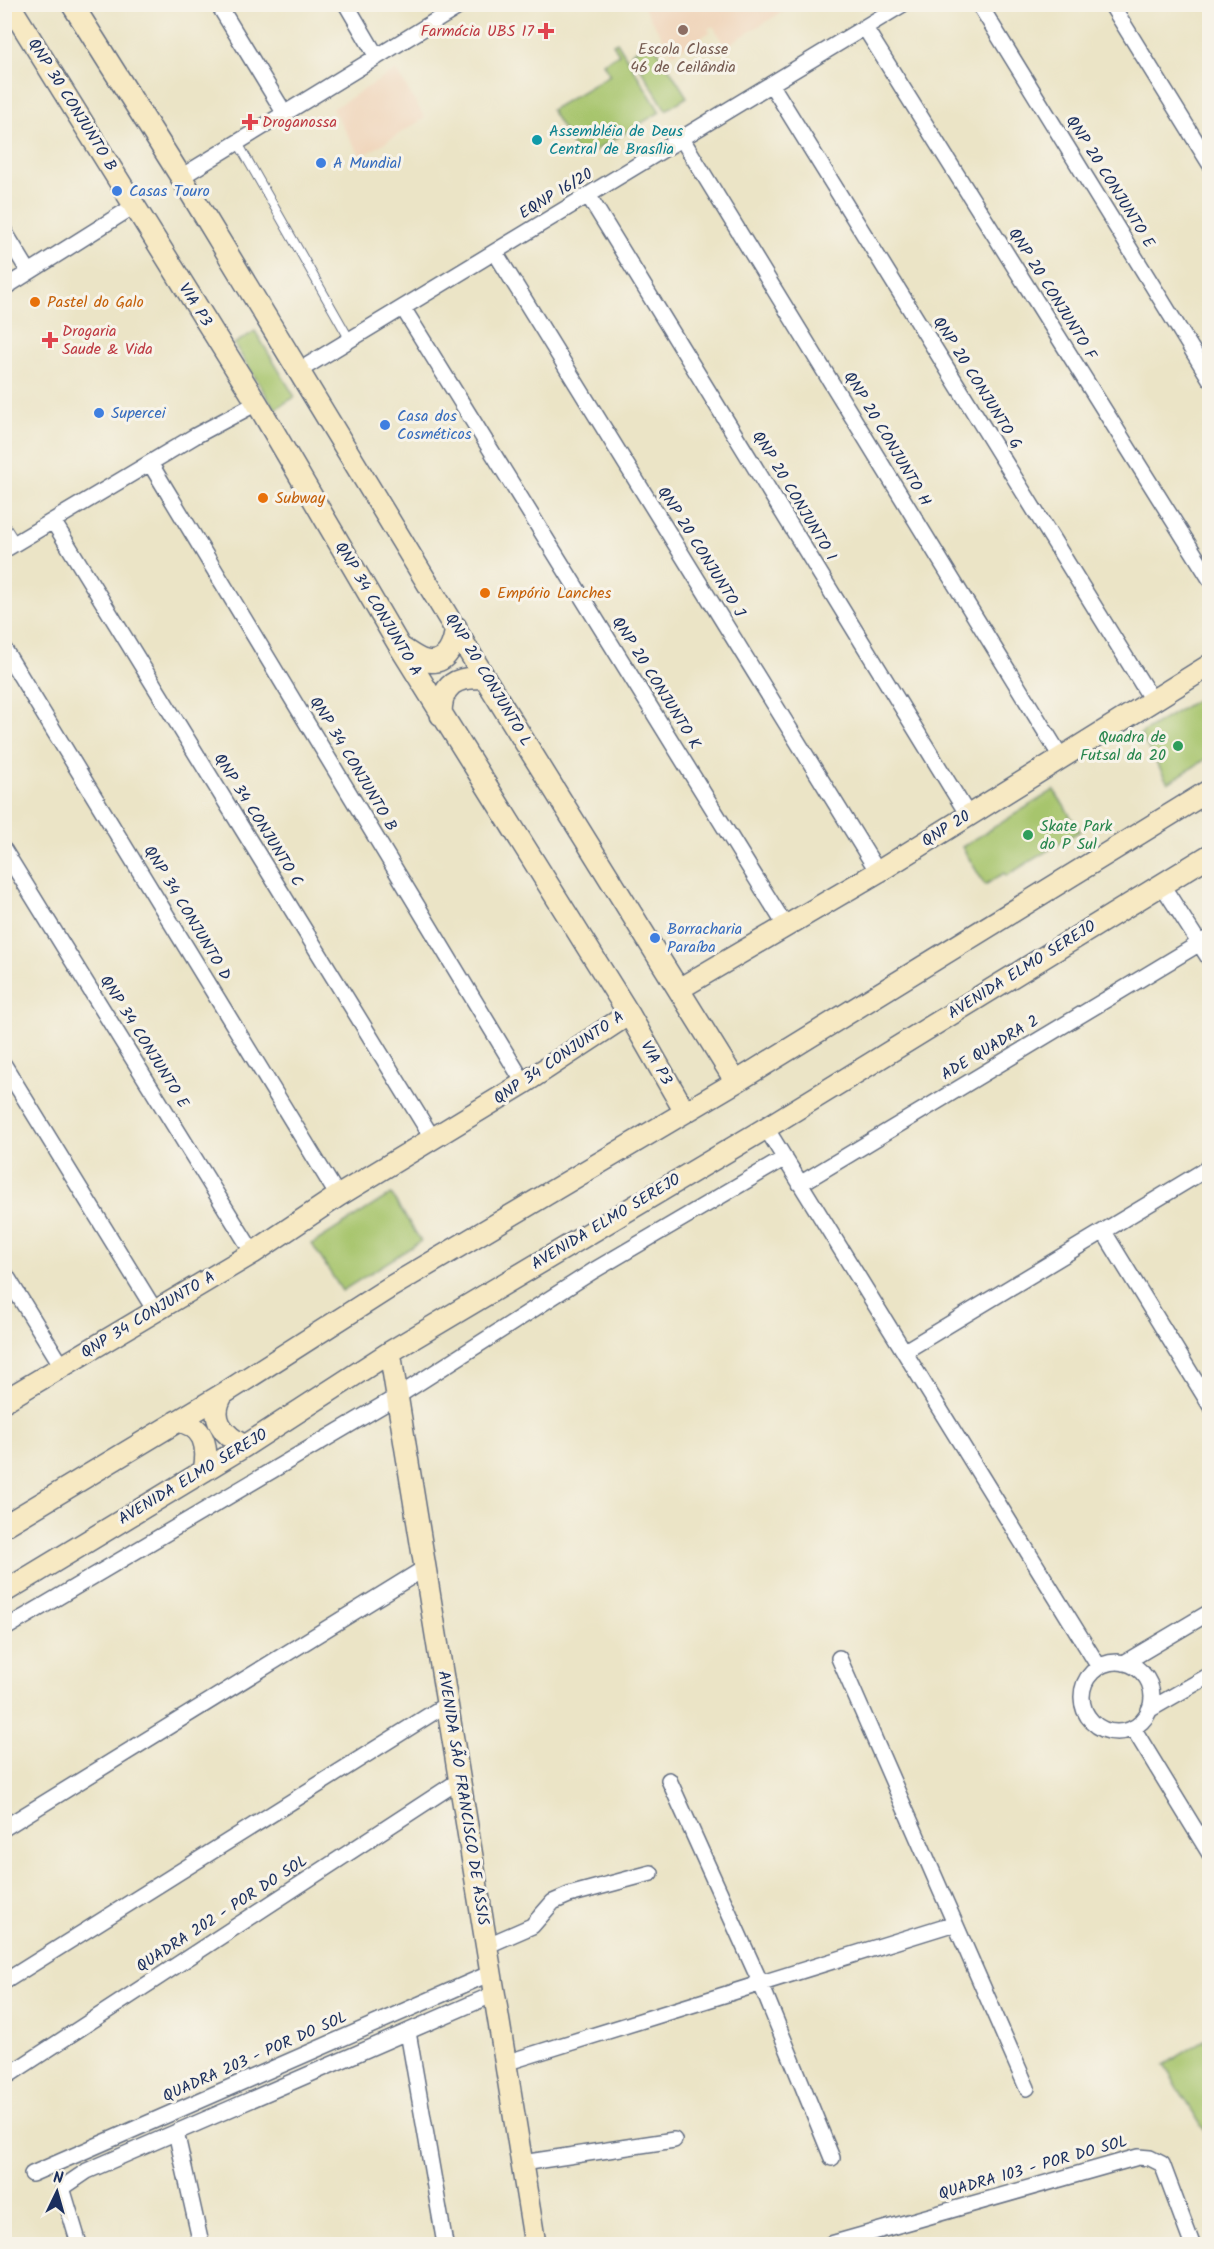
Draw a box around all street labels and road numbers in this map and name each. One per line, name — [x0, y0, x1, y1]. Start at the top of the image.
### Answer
street label: QNP 30 CONJUNTO B — [21, 34, 123, 176]
street label: QNP 20 CONJUNTO E — [1059, 111, 1161, 254]
street label: EQNP 16/20 — [514, 162, 598, 226]
street label: QNP 20 CONJUNTO F — [1001, 223, 1104, 366]
street label: VIA P3 — [172, 278, 218, 332]
street label: QNP 20 CONJUNTO G — [926, 312, 1028, 454]
street label: QNP 20 CONJUNTO H — [837, 367, 937, 511]
street label: QNP 20 CONJUNTO I — [745, 426, 843, 566]
street label: QNP 20 CONJUNTO J — [651, 482, 752, 623]
street label: QNP 34 CONJUNTO A — [328, 537, 428, 681]
street label: QNP 20 CONJUNTO L — [438, 609, 538, 751]
street label: QNP 20 CONJUNTO K — [605, 612, 707, 755]
street label: QNP 34 CONJUNTO B — [303, 692, 403, 836]
street label: QNP 34 CONJUNTO C — [207, 748, 309, 892]
street label: QNP 20 — [917, 804, 975, 854]
street label: QNP 34 CONJUNTO D — [137, 841, 237, 985]
street label: AVENIDA ELMO SEREJO — [943, 914, 1101, 1026]
street label: QNP 34 CONJUNTO E — [93, 971, 195, 1114]
street label: QNP 34 CONJUNTO A — [489, 1005, 630, 1111]
street label: ADE QUADRA 2 — [936, 1009, 1044, 1087]
street label: VIA P3 — [634, 1036, 678, 1090]
street label: AVENIDA ELMO SEREJO — [526, 1167, 686, 1277]
street label: QNP 34 CONJUNTO A — [76, 1265, 220, 1365]
street label: AVENIDA ELMO SEREJO — [113, 1422, 273, 1532]
street label: AVENIDA SÃO FRANCISCO DE ASSIS — [430, 1669, 496, 1928]
street label: QUADRA 202 - POR DO SOL — [131, 1849, 313, 1979]
street label: QUADRA 203 - POR DO SOL — [159, 2005, 351, 2109]
street label: QUADRA 103 - POR DO SOL — [936, 2129, 1130, 2207]

